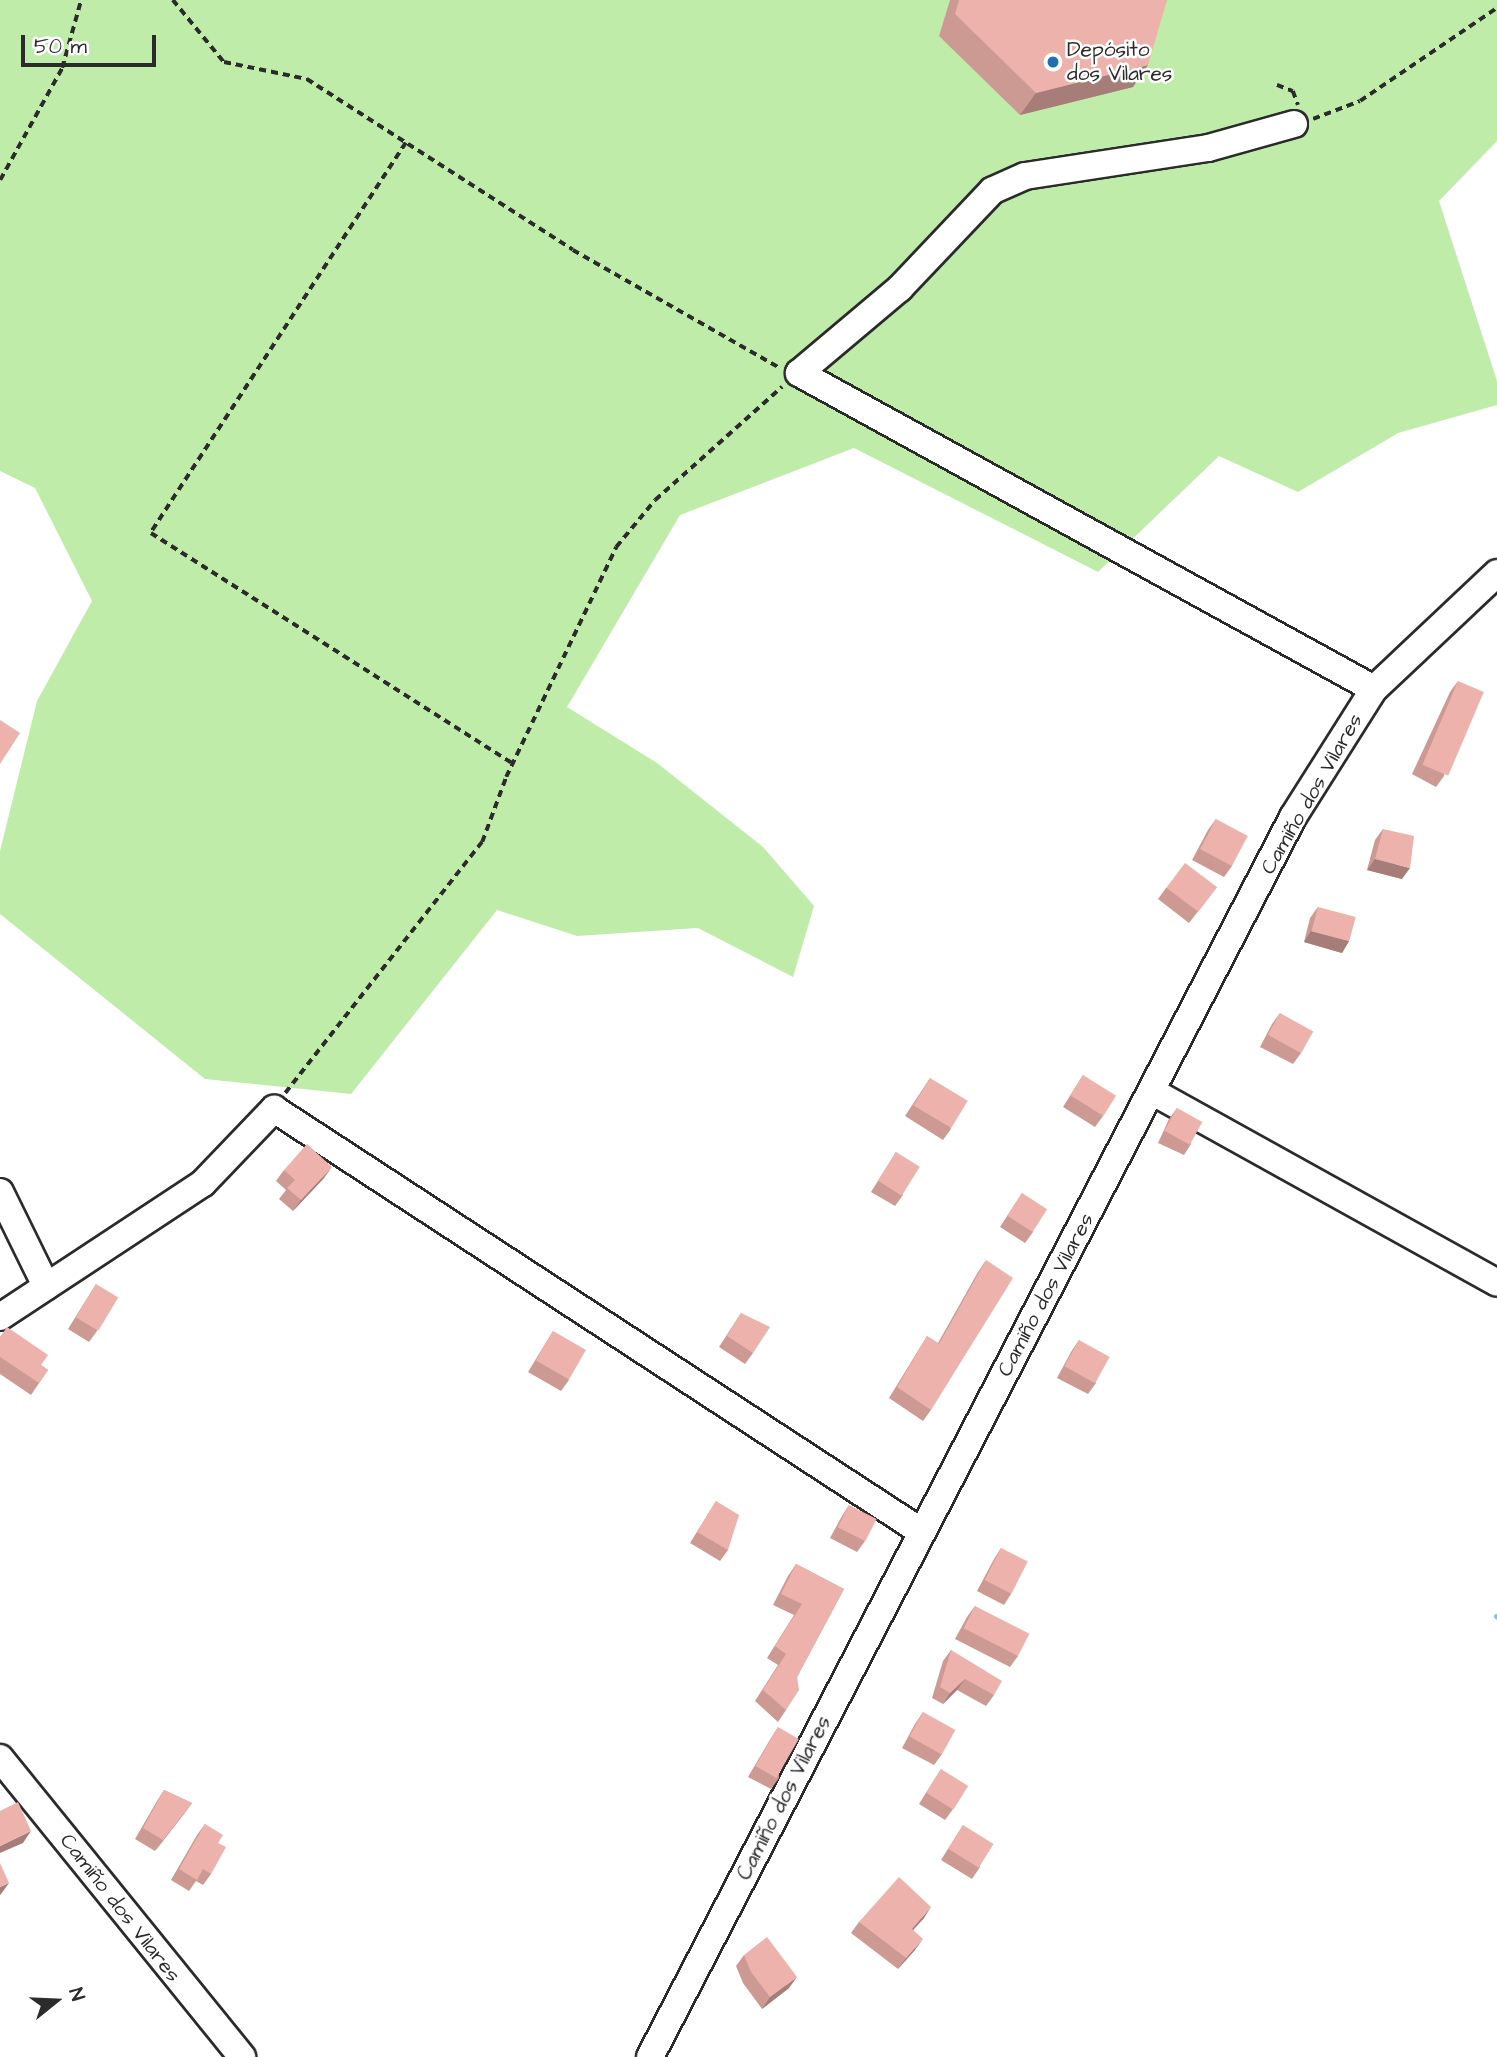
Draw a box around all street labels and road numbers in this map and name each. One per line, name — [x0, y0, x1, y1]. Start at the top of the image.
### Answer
street label: Camiño dos Vilares — [1256, 709, 1368, 879]
street label: Camiño dos Vilares — [992, 1209, 1100, 1381]
street label: Camiño dos Vilares — [732, 1712, 836, 1884]
street label: Camiño dos Vilares — [54, 1829, 186, 1987]

